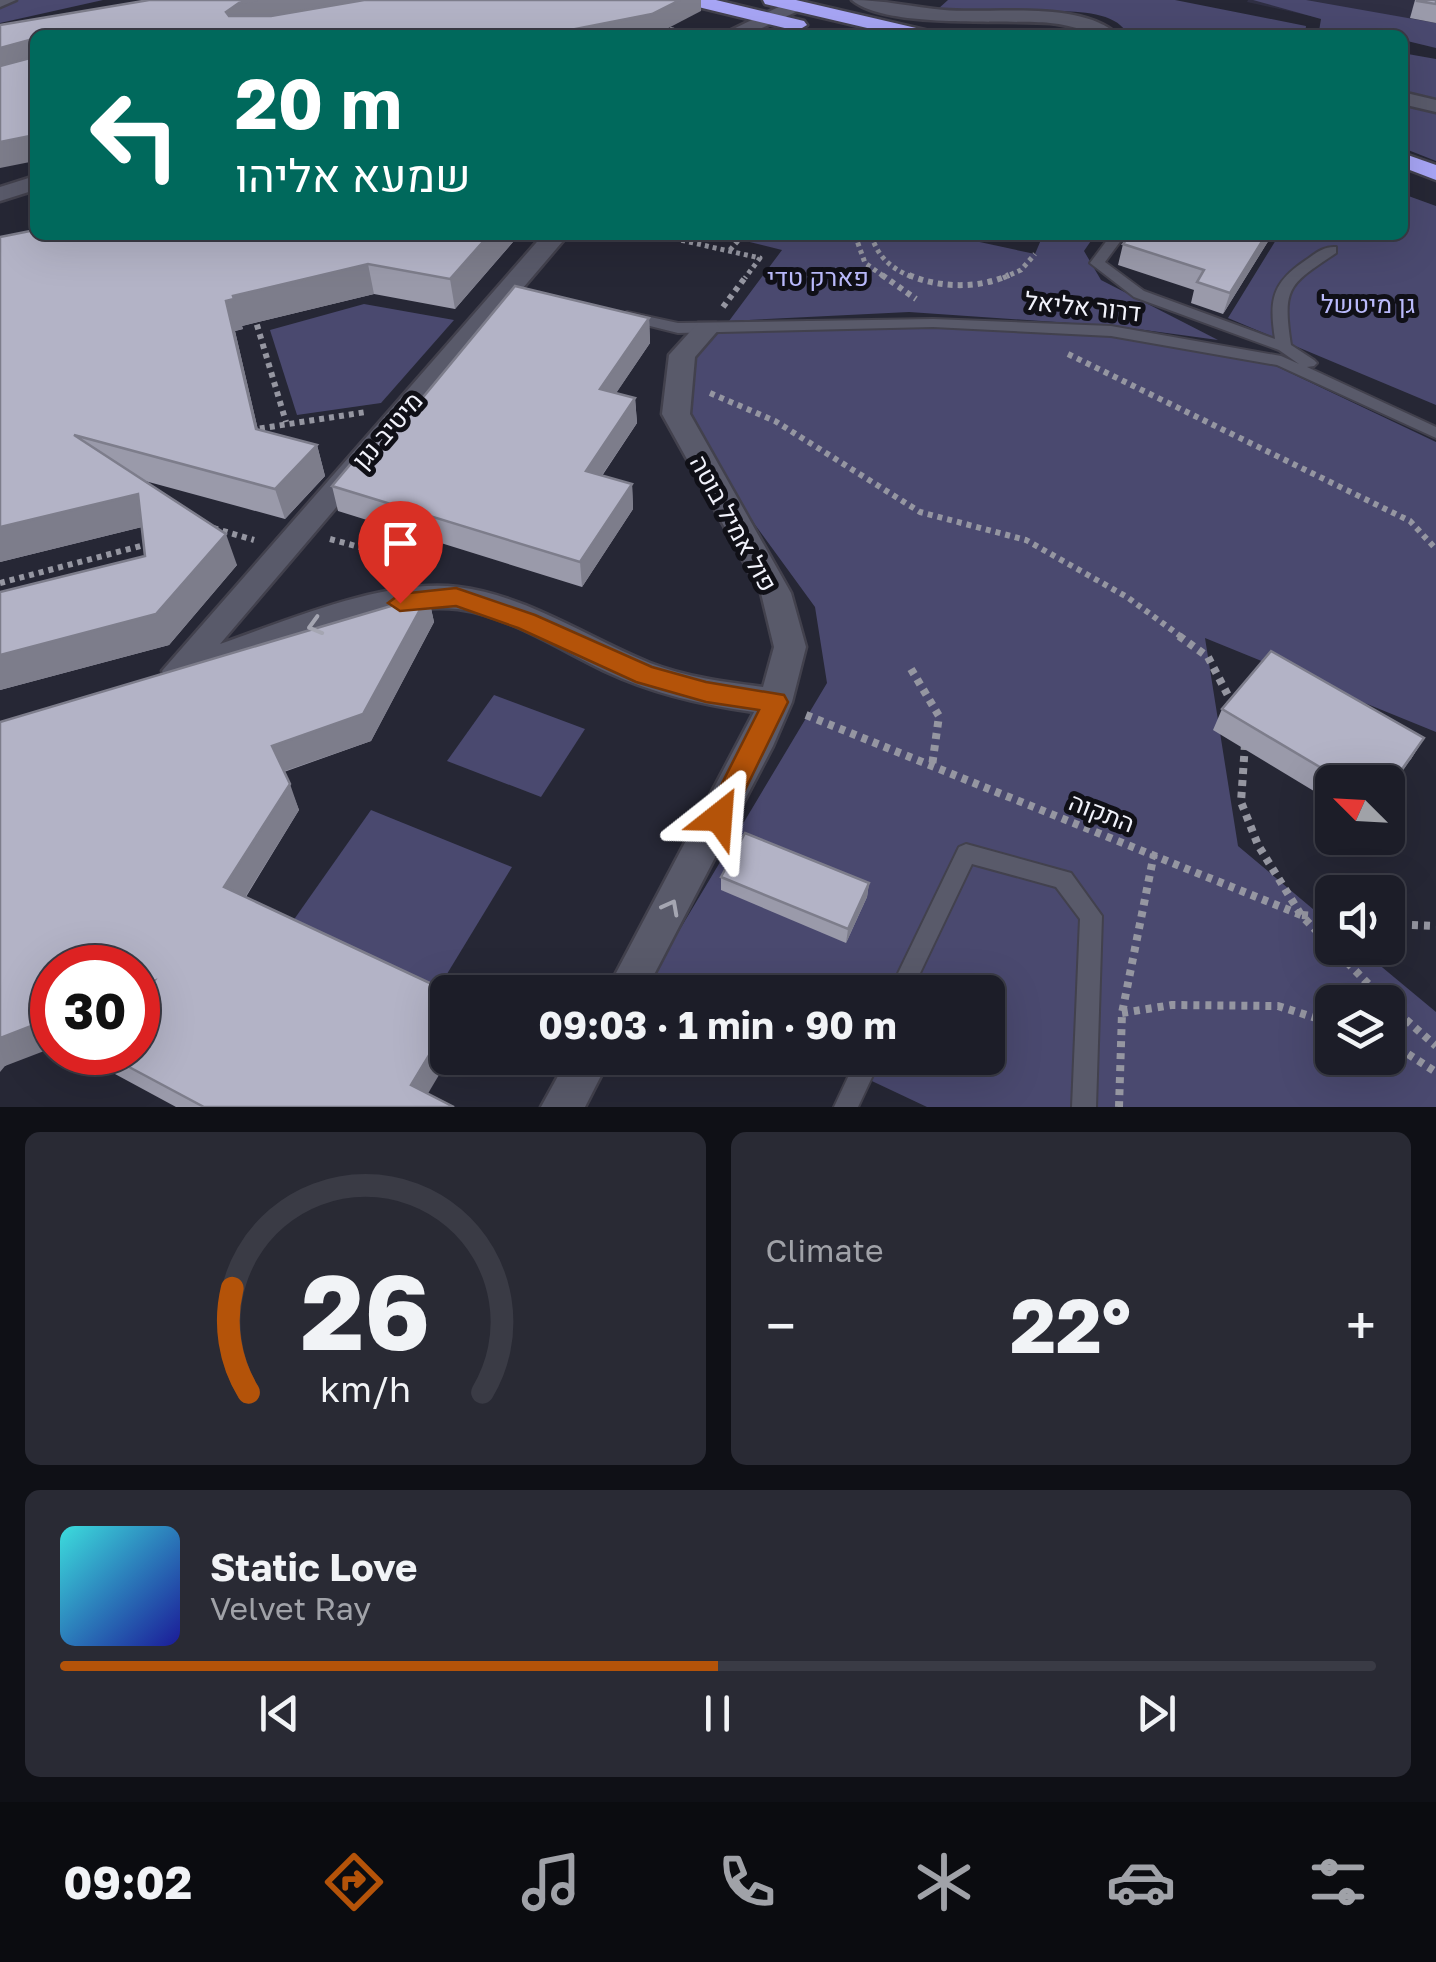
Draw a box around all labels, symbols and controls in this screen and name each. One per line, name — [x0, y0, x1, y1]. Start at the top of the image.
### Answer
text: 20 m — [235, 60, 402, 144]
icon: left — [70, 70, 200, 200]
text: שמעא אליהו — [235, 148, 471, 202]
park label: פארק טדי — [767, 261, 869, 292]
street label: דרור אליאל — [1023, 284, 1143, 328]
park label: גן מיטשל — [1321, 288, 1415, 319]
street label: מיטיב נגן — [345, 385, 429, 475]
street label: פול אמיל בוטה — [684, 449, 784, 597]
pin — [358, 501, 443, 604]
icon: arrive — [373, 516, 428, 571]
one-way arrow — [307, 614, 324, 635]
position arrow — [667, 765, 771, 869]
north arrow — [1315, 765, 1405, 855]
map controls — [1315, 765, 1405, 1075]
street label: התקוה — [1065, 785, 1139, 839]
button: sound — [1315, 875, 1405, 965]
one-way arrow — [659, 899, 678, 917]
speed limit sign: 30 — [30, 945, 160, 1075]
button: layers — [1315, 985, 1405, 1075]
text: 09:03 · 1 min · 90 m — [538, 1002, 897, 1047]
text: Climate — [766, 1231, 884, 1269]
text: 26 — [301, 1248, 430, 1373]
text: 22° — [1010, 1279, 1131, 1370]
text: − — [766, 1292, 796, 1358]
text: + — [1346, 1292, 1376, 1358]
text: km/h — [320, 1367, 411, 1410]
text: Static Love — [210, 1544, 417, 1589]
text: Velvet Ray — [210, 1589, 371, 1627]
icon: previous — [252, 1686, 307, 1741]
icon: pause — [690, 1686, 745, 1741]
icon: next — [1129, 1686, 1184, 1741]
icon: directions — [319, 1847, 389, 1917]
icon: music — [516, 1847, 586, 1917]
icon: phone — [712, 1847, 782, 1917]
icon: climate — [909, 1847, 979, 1917]
icon: car — [1106, 1847, 1176, 1917]
icon: filters — [1303, 1847, 1373, 1917]
text: 09:02 — [63, 1855, 192, 1909]

